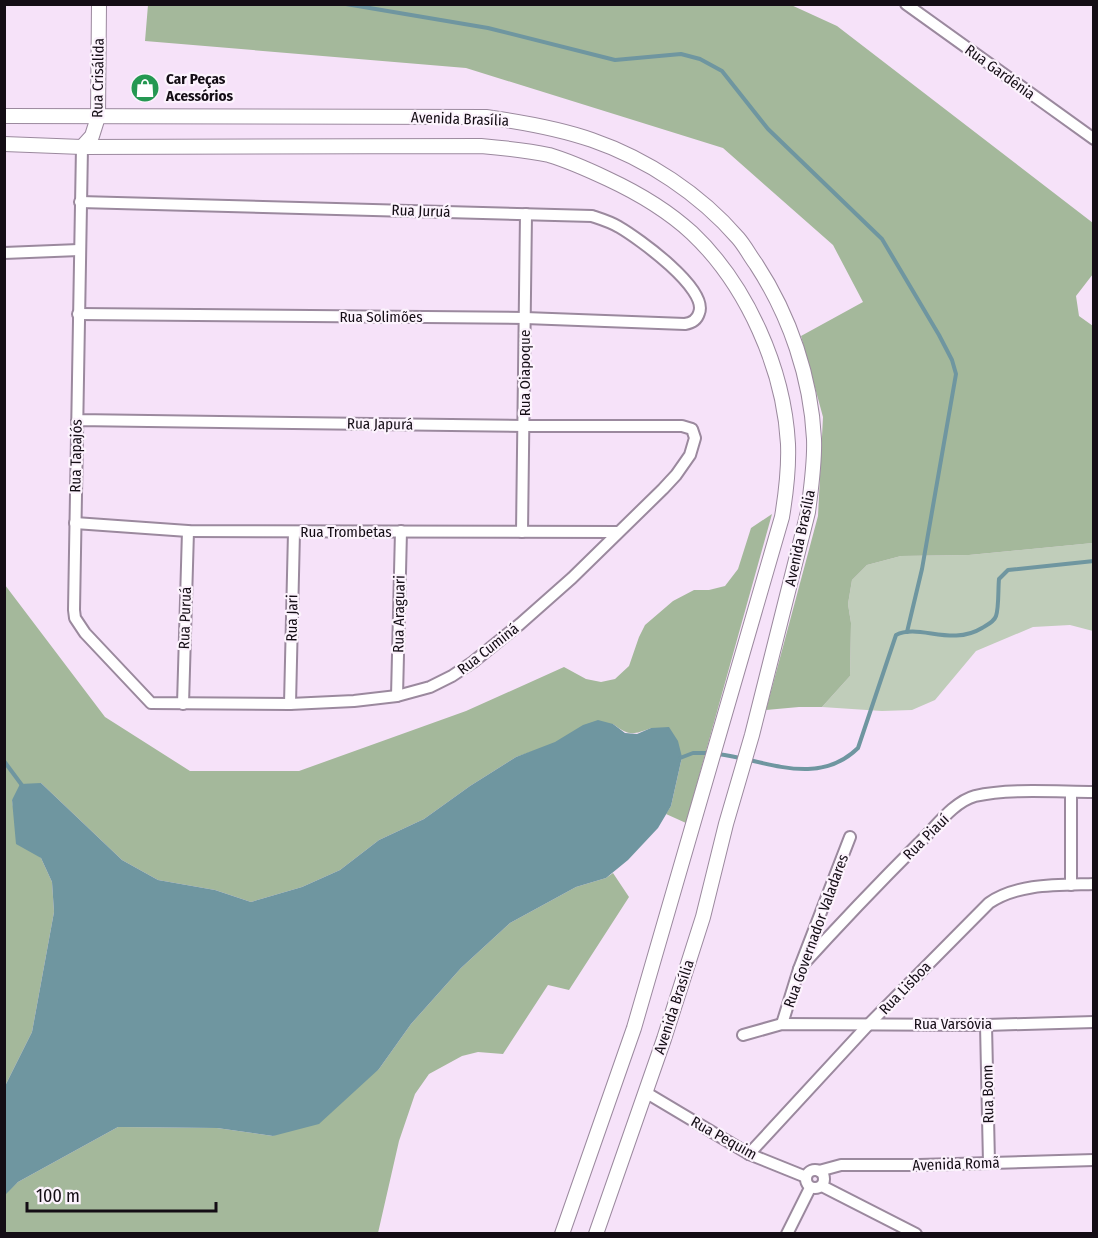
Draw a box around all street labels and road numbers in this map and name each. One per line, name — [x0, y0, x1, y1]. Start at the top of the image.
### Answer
street label: Rua Crisálida — [88, 38, 108, 118]
street label: Rua Gardênia — [961, 41, 1039, 103]
street label: Avenida Brasília — [411, 108, 509, 130]
street label: Rua Juruá — [391, 201, 451, 221]
street label: Rua Solimões — [339, 308, 423, 326]
street label: Rua Oiapoque — [516, 330, 534, 416]
street label: Rua Japurá — [347, 414, 413, 434]
street label: Rua Tapajós — [66, 419, 86, 493]
street label: Avenida Brasília — [781, 488, 819, 588]
street label: Rua Trombetas — [300, 523, 392, 541]
street label: Rua Araguari — [389, 575, 409, 653]
street label: Rua Puruá — [175, 586, 195, 650]
street label: Rua Jari — [283, 594, 301, 642]
street label: Rua Cuminá — [454, 620, 522, 678]
street label: Rua Piauí — [899, 810, 953, 864]
street label: Rua Governador Valadares — [780, 852, 852, 1010]
street label: Avenida Brasília — [650, 958, 698, 1056]
street label: Rua Lisboa — [875, 958, 935, 1018]
street label: Rua Varsóvia — [914, 1015, 992, 1033]
street label: Rua Bonn — [978, 1064, 998, 1124]
street label: Rua Pequim — [688, 1112, 760, 1164]
street label: Avenida Romã — [912, 1153, 1000, 1175]

